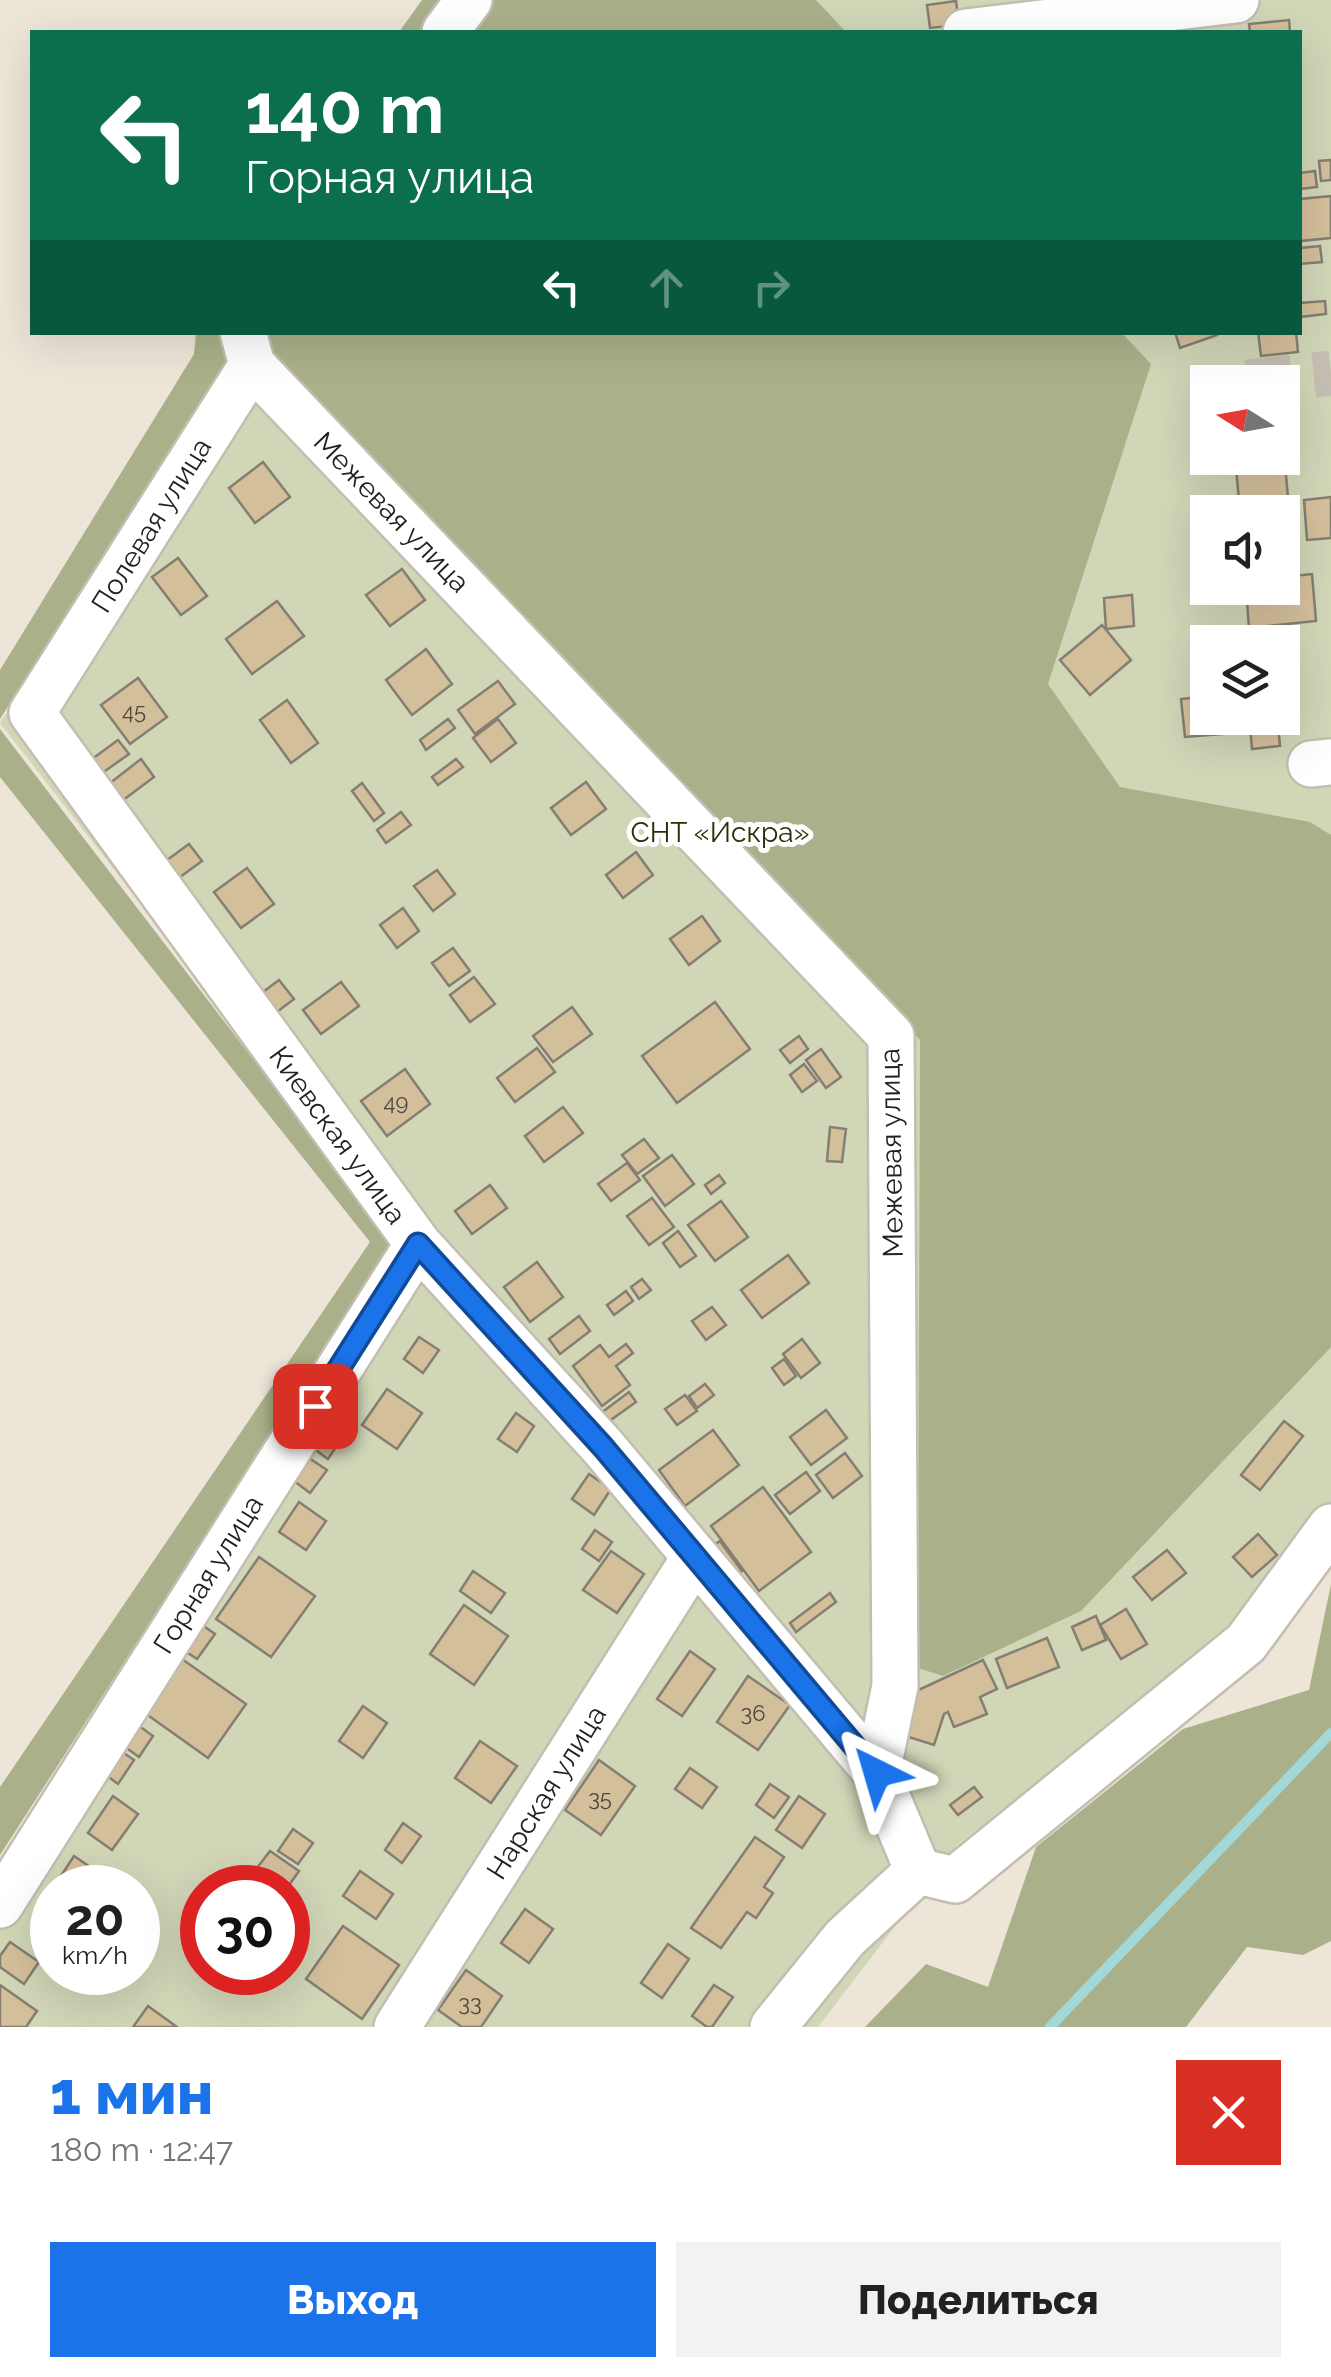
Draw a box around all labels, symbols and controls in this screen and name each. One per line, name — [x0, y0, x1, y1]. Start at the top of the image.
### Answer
text: 140 m — [245, 67, 445, 149]
icon: left — [80, 70, 210, 200]
text: Горная улица — [245, 151, 534, 204]
icon: left — [534, 260, 589, 315]
icon: ahead — [639, 260, 694, 315]
icon: right — [744, 260, 799, 315]
north arrow — [1190, 365, 1300, 475]
map controls — [1190, 365, 1300, 735]
street label: Межевая улица — [307, 425, 476, 599]
street label: Полевая улица — [85, 432, 218, 619]
button: sound — [1190, 495, 1300, 605]
button: layers — [1190, 625, 1300, 735]
house number: 45 — [122, 698, 146, 724]
park label: СНТ «Искра» — [630, 816, 810, 849]
street label: Киевская улица — [262, 1040, 413, 1230]
street label: Межевая улица — [873, 1048, 910, 1258]
house number: 49 — [384, 1089, 408, 1115]
pin — [273, 1364, 358, 1449]
icon: arrive — [288, 1379, 343, 1434]
street label: Горная улица — [147, 1489, 270, 1659]
street label: Нарская улица — [480, 1699, 613, 1885]
house number: 36 — [740, 1700, 766, 1726]
position arrow — [825, 1721, 929, 1825]
house number: 35 — [588, 1785, 612, 1811]
speed limit sign: 30 — [180, 1865, 310, 1995]
text: 20 — [66, 1888, 124, 1947]
text: km/h — [62, 1940, 128, 1970]
house number: 33 — [458, 1990, 482, 2016]
text: 1 мин — [50, 2058, 213, 2128]
button: close — [1176, 2060, 1281, 2165]
text: 180 m · 12:47 — [50, 2131, 233, 2168]
button: Выход — [50, 2242, 656, 2357]
button: Поделиться — [676, 2242, 1281, 2357]

